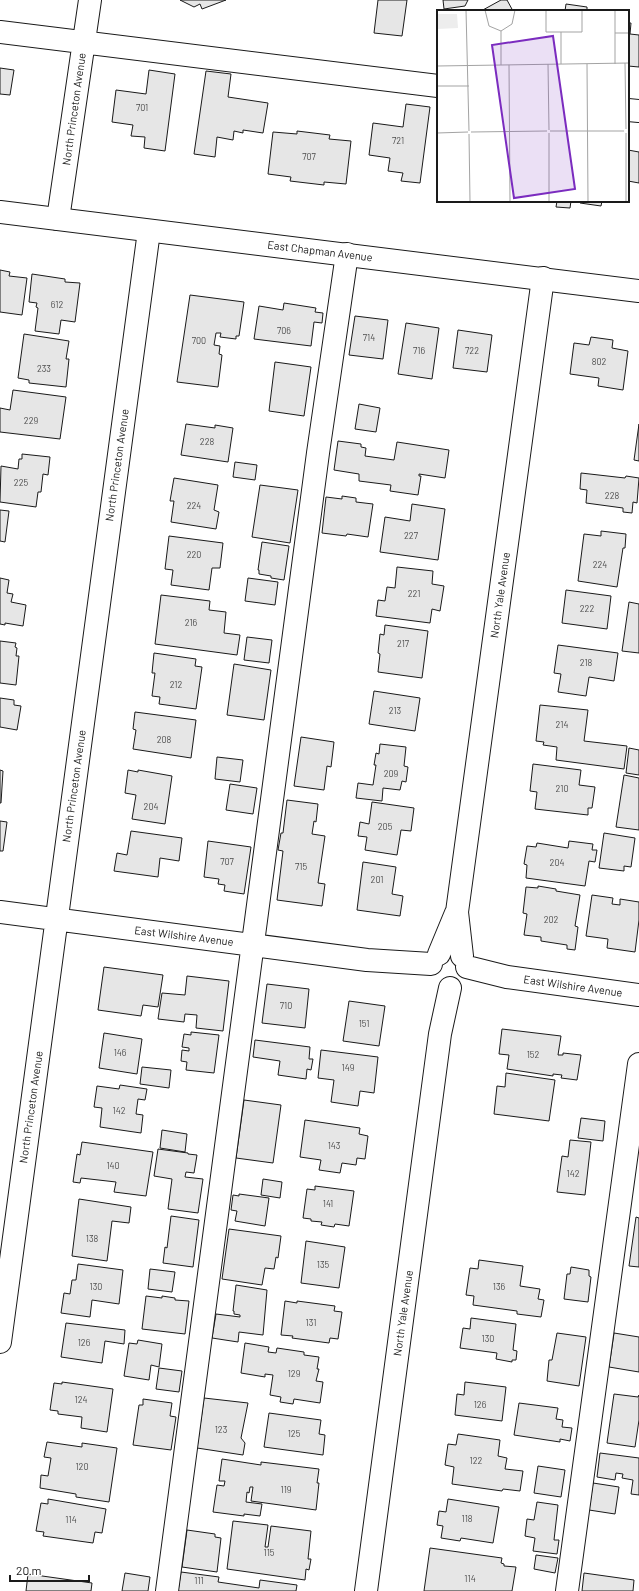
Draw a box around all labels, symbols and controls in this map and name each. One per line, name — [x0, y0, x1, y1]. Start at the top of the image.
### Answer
inset map — [437, 10, 629, 202]
street label: North Princeton Avenue — [59, 52, 88, 166]
house number: 701 — [136, 102, 148, 113]
house number: 721 — [392, 135, 404, 146]
house number: 707 — [302, 151, 317, 162]
street label: East Chapman Avenue — [267, 238, 374, 263]
house number: 612 — [51, 299, 63, 310]
house number: 706 — [277, 325, 291, 336]
house number: 714 — [363, 332, 375, 343]
house number: 700 — [192, 335, 206, 346]
house number: 716 — [413, 345, 425, 356]
house number: 722 — [465, 345, 479, 356]
house number: 802 — [592, 356, 606, 367]
house number: 233 — [37, 363, 51, 374]
street label: North Princeton Avenue — [102, 408, 131, 522]
house number: 229 — [24, 415, 38, 426]
house number: 228 — [200, 436, 214, 447]
house number: 225 — [14, 477, 29, 488]
house number: 228 — [605, 490, 619, 501]
house number: 224 — [187, 500, 201, 511]
house number: 227 — [404, 530, 419, 541]
house number: 220 — [187, 549, 201, 560]
street label: North Yale Avenue — [487, 551, 512, 639]
house number: 224 — [593, 559, 607, 570]
house number: 221 — [408, 588, 420, 599]
house number: 222 — [580, 603, 594, 614]
house number: 216 — [185, 617, 198, 628]
house number: 217 — [397, 638, 410, 649]
house number: 218 — [580, 657, 593, 668]
house number: 212 — [170, 679, 183, 690]
house number: 213 — [389, 705, 402, 716]
house number: 214 — [556, 719, 568, 730]
street label: North Princeton Avenue — [59, 729, 88, 843]
house number: 208 — [157, 734, 172, 745]
house number: 209 — [384, 768, 399, 779]
house number: 210 — [556, 783, 568, 794]
house number: 204 — [144, 801, 158, 812]
house number: 205 — [378, 821, 393, 832]
house number: 707 — [220, 856, 235, 867]
house number: 204 — [550, 857, 564, 868]
house number: 715 — [295, 861, 307, 872]
house number: 201 — [371, 874, 383, 885]
house number: 202 — [544, 914, 559, 925]
street label: East Wilshire Avenue — [134, 923, 234, 948]
street label: East Wilshire Avenue — [523, 972, 623, 999]
house number: 710 — [280, 1000, 292, 1011]
house number: 151 — [359, 1018, 369, 1029]
house number: 146 — [114, 1047, 127, 1058]
house number: 152 — [527, 1049, 539, 1060]
street label: North Princeton Avenue — [16, 1050, 45, 1164]
house number: 149 — [342, 1062, 355, 1073]
house number: 142 — [113, 1105, 126, 1116]
house number: 143 — [328, 1140, 341, 1151]
house number: 140 — [106, 1160, 120, 1171]
house number: 142 — [567, 1168, 580, 1179]
house number: 141 — [323, 1198, 333, 1209]
house number: 138 — [86, 1233, 99, 1244]
house number: 135 — [317, 1259, 330, 1270]
street label: North Yale Avenue — [390, 1269, 415, 1357]
house number: 130 — [90, 1281, 102, 1292]
house number: 136 — [493, 1281, 506, 1292]
house number: 131 — [306, 1317, 316, 1328]
house number: 130 — [482, 1333, 494, 1344]
house number: 126 — [78, 1337, 91, 1348]
house number: 129 — [288, 1368, 301, 1379]
house number: 124 — [75, 1394, 88, 1405]
house number: 126 — [474, 1399, 487, 1410]
house number: 123 — [215, 1424, 228, 1435]
house number: 125 — [288, 1428, 301, 1439]
house number: 122 — [470, 1455, 483, 1466]
house number: 120 — [75, 1461, 89, 1472]
house number: 119 — [280, 1484, 292, 1495]
house number: 118 — [461, 1513, 473, 1524]
house number: 114 — [65, 1514, 77, 1525]
house number: 115 — [264, 1547, 275, 1558]
scale bar — [10, 1557, 89, 1583]
text: 20 m — [16, 1563, 42, 1577]
house number: 114 — [464, 1573, 476, 1584]
house number: 111 — [194, 1575, 204, 1586]

